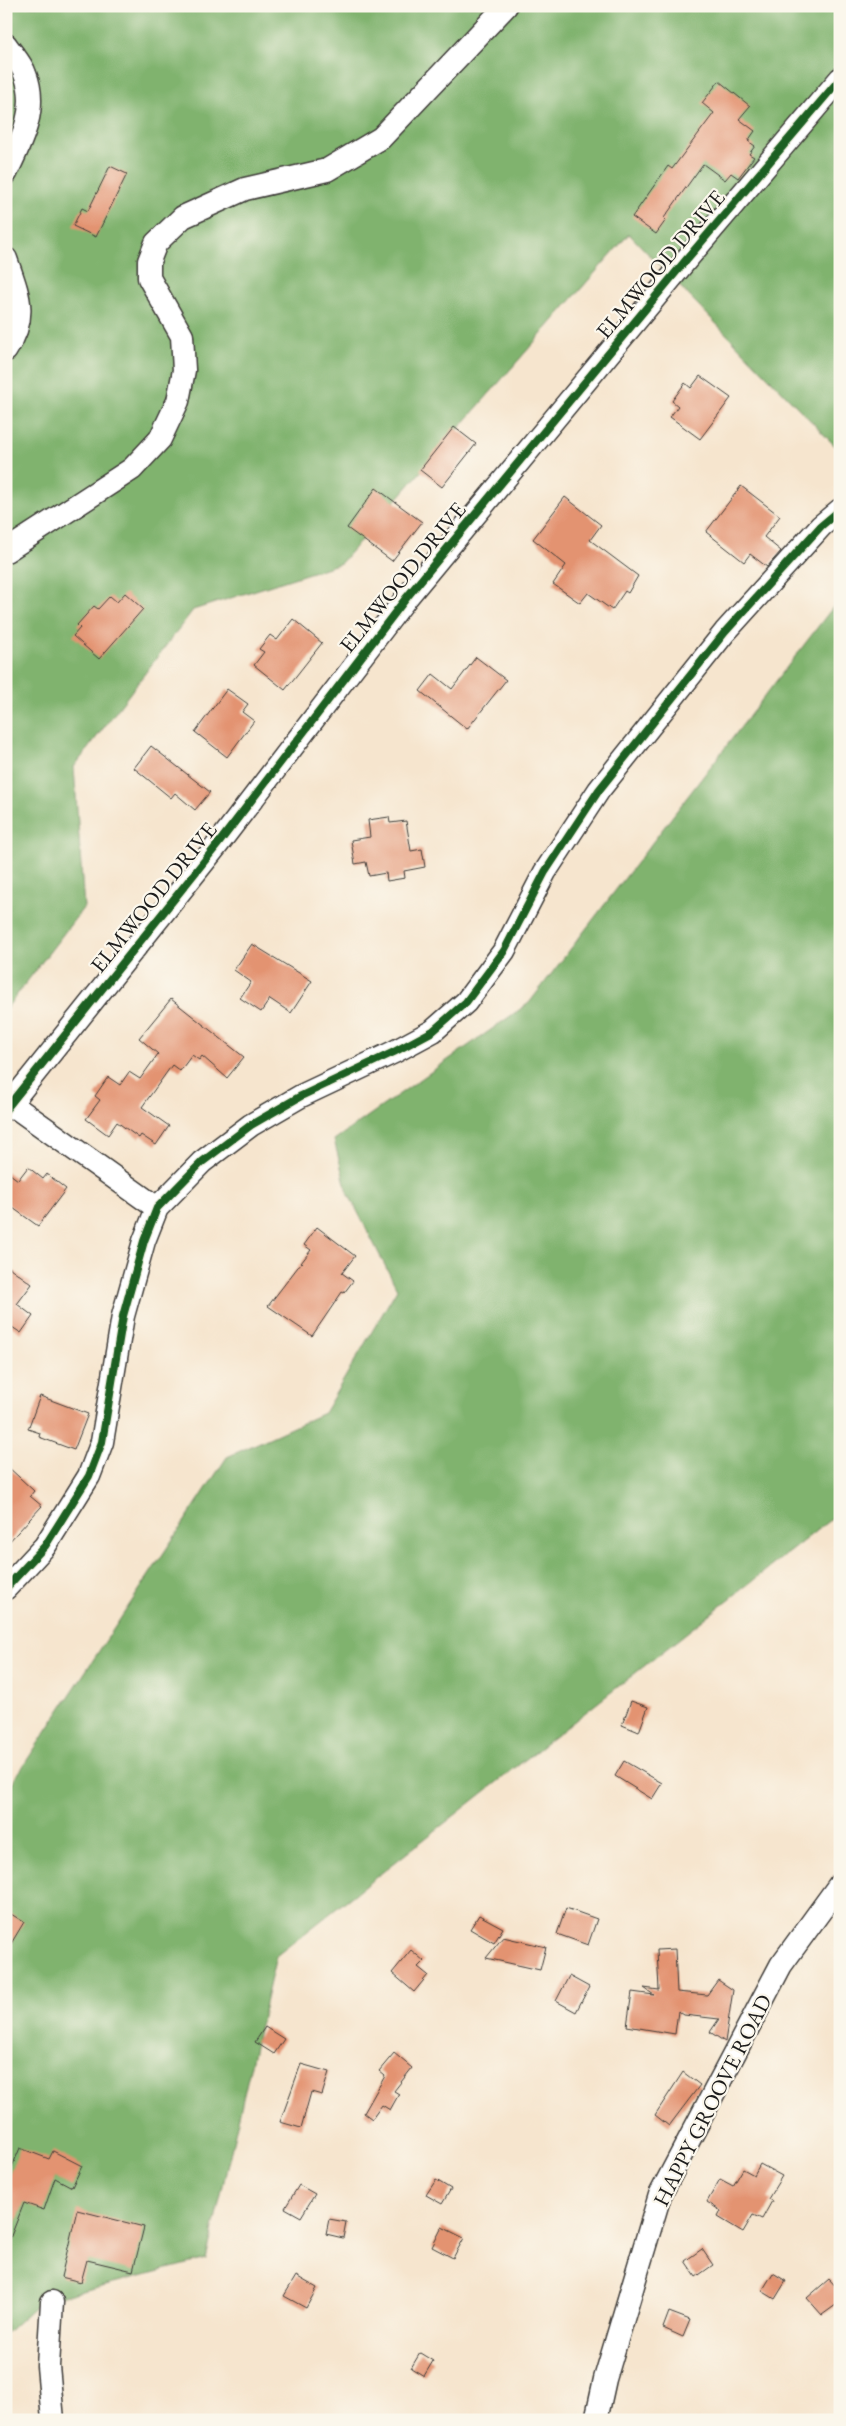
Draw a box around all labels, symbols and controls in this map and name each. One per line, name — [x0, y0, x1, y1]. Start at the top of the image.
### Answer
street label: ELMWOOD DRIVE — [590, 184, 731, 345]
street label: ELMWOOD DRIVE — [333, 496, 472, 659]
street label: ELMWOOD DRIVE — [84, 816, 223, 979]
street label: HAPPY GROOVE ROAD — [646, 1989, 779, 2211]

